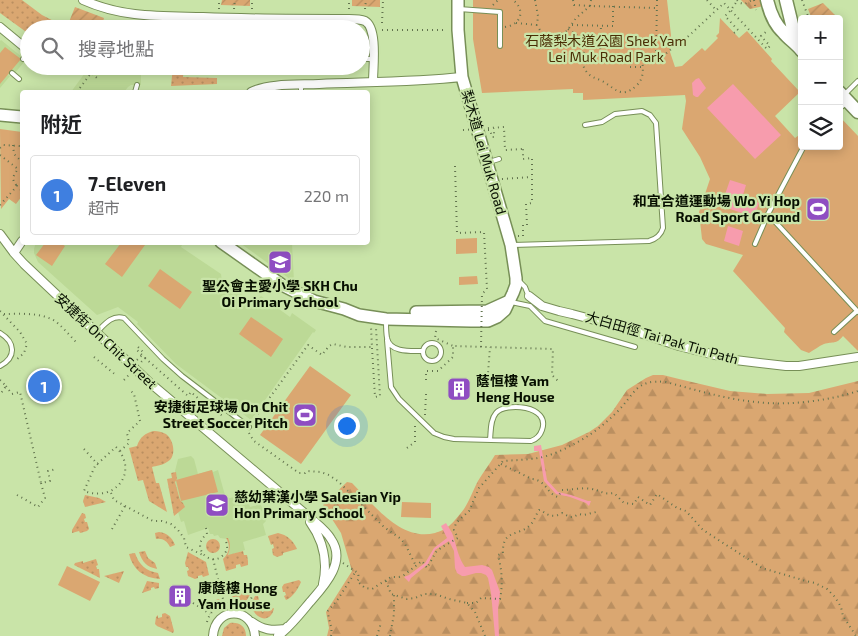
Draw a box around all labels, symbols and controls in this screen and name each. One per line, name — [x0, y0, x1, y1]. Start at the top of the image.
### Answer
map controls — [798, 15, 843, 150]
button: + — [798, 15, 843, 60]
search box — [20, 20, 370, 75]
park label: 石蔭梨木道公園 Shek Yam Lei Muk Road Park — [525, 32, 687, 65]
icon: search — [38, 34, 66, 62]
text: 搜尋地點 — [78, 37, 154, 60]
button: − — [798, 60, 843, 105]
street label: 梨木道 Lei Muk Road — [459, 88, 510, 216]
button: layers — [798, 105, 843, 150]
text: 附近 — [40, 111, 82, 136]
text: 7-Eleven — [88, 172, 166, 195]
text: 1 — [54, 186, 60, 205]
text: 220 m — [304, 186, 349, 205]
place label: 和宜合道運動場 Wo Yi Hop Road Sport Ground — [633, 192, 800, 225]
sports icon: 和宜合道運動場 Wo Yi Hop Road Sport Ground — [805, 196, 831, 222]
text: 超市 — [88, 198, 120, 217]
school or university icon: 聖公會主愛小學 SKH Chu Oi Primary School — [267, 249, 293, 275]
place label: 聖公會主愛小學 SKH Chu Oi Primary School — [202, 277, 358, 310]
street label: 安捷街 On Chit Street — [52, 289, 161, 392]
street label: 大白田徑 Tai Pak Tin Path — [584, 308, 740, 367]
pin: 1 — [28, 367, 60, 405]
place label: 蔭恒樓 Yam Heng House — [476, 372, 555, 405]
building icon: 蔭恒樓 Yam Heng House — [446, 376, 472, 402]
place label: 安捷街足球場 On Chit Street Soccer Pitch — [154, 398, 288, 431]
sports icon: 安捷街足球場 On Chit Street Soccer Pitch — [292, 402, 318, 428]
your location — [334, 413, 360, 439]
place label: 慈幼葉漢小學 Salesian Yip Hon Primary School — [234, 488, 401, 521]
school or university icon: 慈幼葉漢小學 Salesian Yip Hon Primary School — [204, 492, 230, 518]
place label: 康蔭樓 Hong Yam House — [198, 579, 278, 612]
building icon: 康蔭樓 Hong Yam House — [167, 583, 193, 609]

